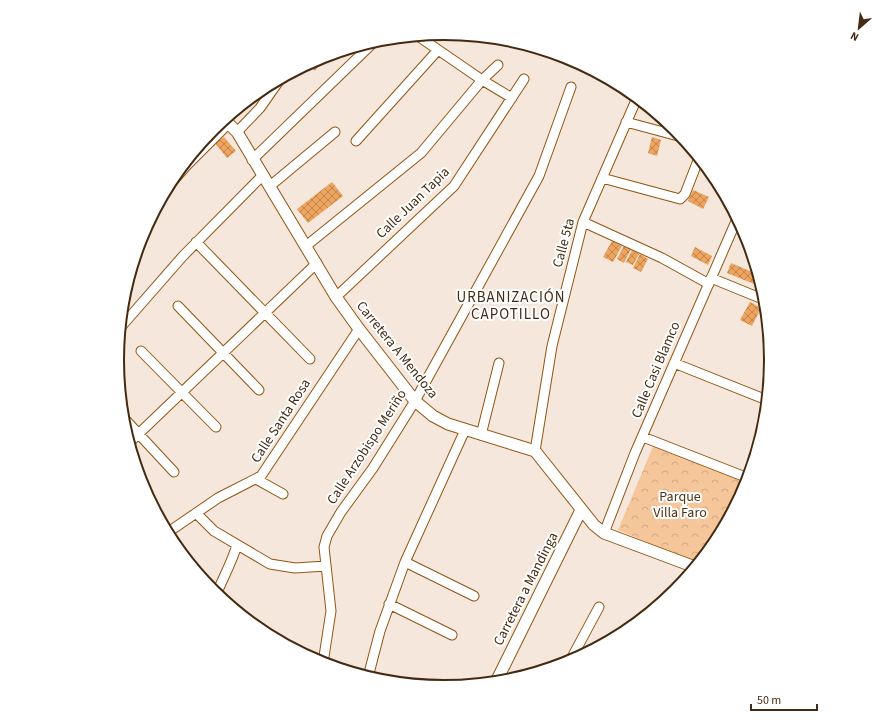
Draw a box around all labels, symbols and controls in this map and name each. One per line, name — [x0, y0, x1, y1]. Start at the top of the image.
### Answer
north arrow — [839, 8, 879, 48]
text: N — [848, 28, 861, 45]
street label: Calle Juan Tapia — [372, 163, 454, 243]
street label: Calle 5ta — [548, 216, 580, 270]
district label: URBANIZACIÓN CAPOTILLO — [457, 287, 566, 325]
street label: Carretera A Mendoza — [351, 297, 443, 403]
street label: Calle Casi Blamco — [627, 319, 685, 421]
street label: Calle Santa Rosa — [246, 375, 316, 467]
street label: Calle Arzobispo Meriño — [322, 386, 412, 508]
park label: Parque Villa Faro — [653, 487, 707, 523]
street label: Carretera a Mandinga — [489, 529, 563, 649]
scale bar — [751, 686, 817, 712]
text: 50 m — [757, 692, 781, 709]

